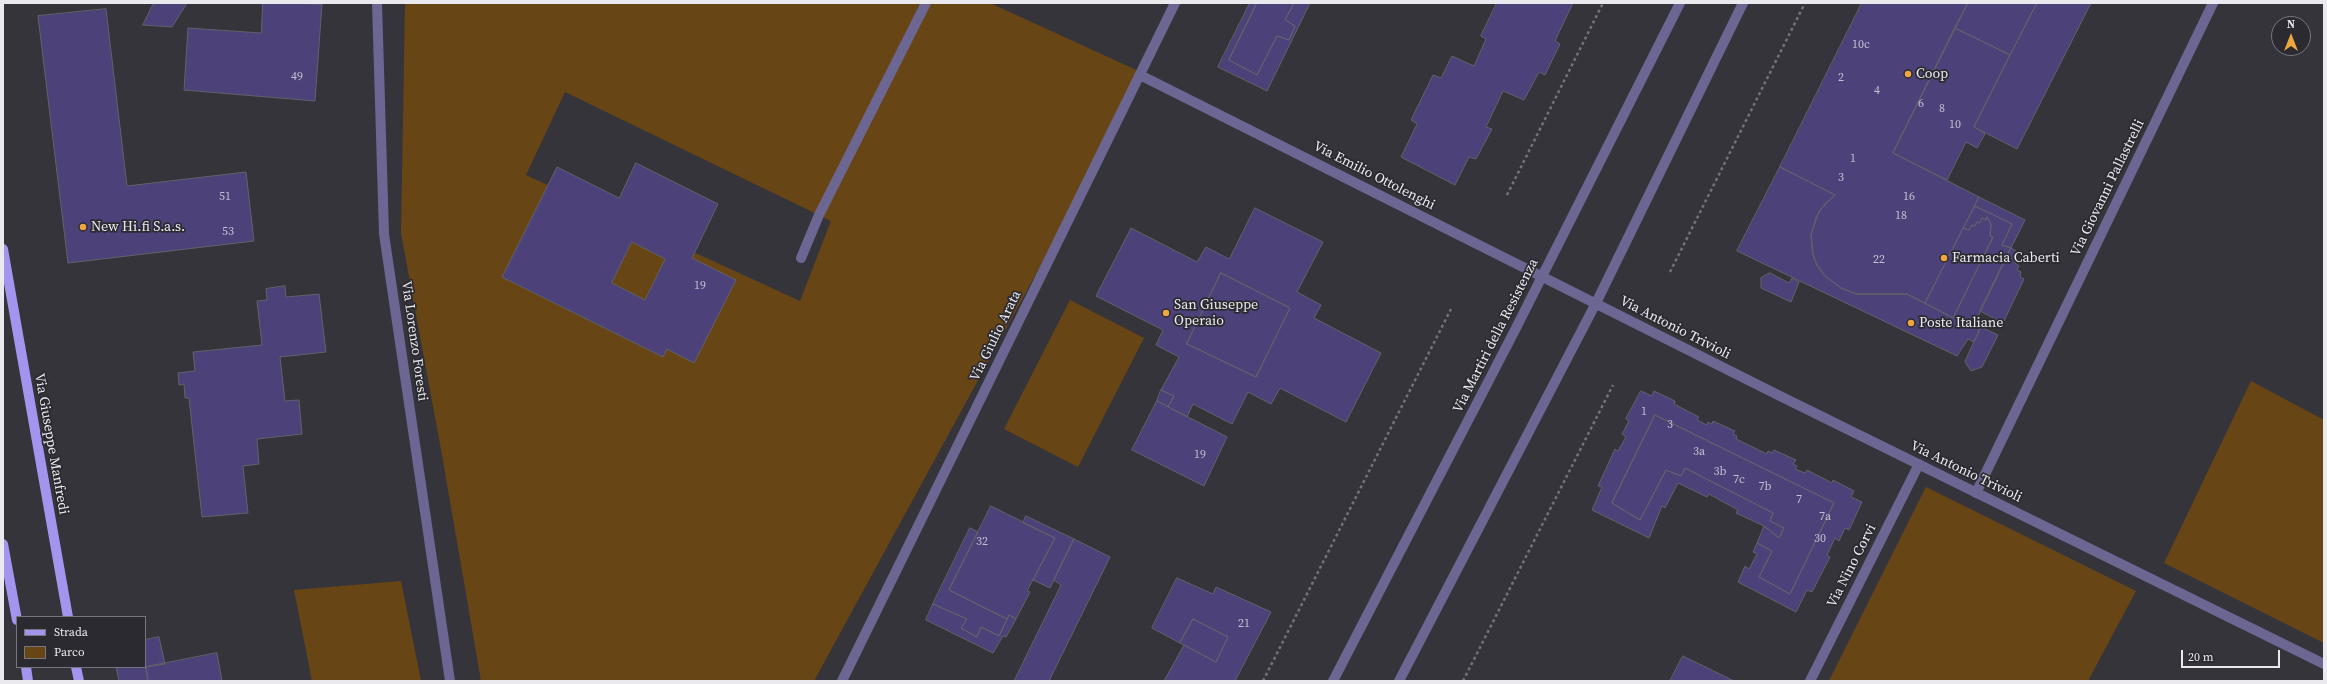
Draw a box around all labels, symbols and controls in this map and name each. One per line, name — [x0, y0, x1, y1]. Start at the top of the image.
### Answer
north arrow — [2271, 16, 2311, 56]
text: N — [2287, 17, 2295, 32]
house number: 10c — [1852, 38, 1870, 52]
place label: Coop — [1916, 66, 1948, 82]
marker: Coop — [1903, 69, 1913, 79]
house number: 49 — [291, 70, 303, 84]
house number: 2 — [1838, 71, 1844, 85]
house number: 4 — [1874, 84, 1880, 98]
house number: 6 — [1918, 97, 1924, 111]
house number: 8 — [1939, 102, 1945, 116]
street label: Via Giovanni Pallastrelli — [2068, 117, 2148, 259]
house number: 10 — [1949, 118, 1961, 132]
street label: Via Emilio Ottolenghi — [1310, 138, 1438, 214]
house number: 1 — [1850, 152, 1856, 166]
house number: 3 — [1838, 171, 1844, 185]
house number: 51 — [219, 190, 231, 204]
house number: 16 — [1903, 190, 1915, 204]
house number: 18 — [1895, 209, 1907, 223]
place label: New Hi.fi S.a.s. — [91, 219, 185, 235]
marker: New Hi.fi S.a.s. — [78, 222, 88, 232]
house number: 53 — [222, 225, 234, 239]
place label: Farmacia Caberti — [1952, 250, 2060, 266]
house number: 22 — [1873, 253, 1885, 267]
marker: Farmacia Caberti — [1939, 253, 1949, 263]
street label: Via Martiri della Resistenza — [1450, 256, 1542, 416]
house number: 19 — [694, 279, 706, 293]
street label: Via Lorenzo Foresti — [397, 280, 431, 402]
street label: Via Giulio Arata — [967, 288, 1025, 384]
street label: Via Antonio Trivioli — [1617, 293, 1733, 363]
place label: San Giuseppe Operaio — [1174, 297, 1258, 330]
marker: San Giuseppe Operaio — [1161, 308, 1171, 318]
place label: Poste Italiane — [1919, 315, 2003, 331]
marker: Poste Italiane — [1906, 318, 1916, 328]
street label: Via Giuseppe Manfredi — [30, 372, 72, 516]
house number: 1 — [1641, 405, 1647, 419]
house number: 3 — [1667, 418, 1673, 432]
street label: Via Antonio Trivioli — [1907, 438, 2025, 506]
house number: 3a — [1693, 445, 1705, 459]
house number: 19 — [1194, 448, 1206, 462]
house number: 3b — [1714, 465, 1726, 479]
house number: 7c — [1733, 473, 1745, 487]
house number: 7b — [1759, 480, 1771, 494]
house number: 7 — [1796, 493, 1802, 507]
house number: 7a — [1819, 510, 1831, 524]
street label: Via Nino Corvi — [1824, 522, 1880, 610]
house number: 30 — [1814, 532, 1826, 546]
house number: 32 — [976, 535, 988, 549]
legend — [16, 616, 146, 668]
house number: 21 — [1238, 617, 1250, 631]
text: Strada — [54, 624, 88, 640]
scale bar — [2183, 642, 2282, 668]
text: Parco — [54, 644, 85, 660]
text: 20 m — [2188, 649, 2214, 665]

